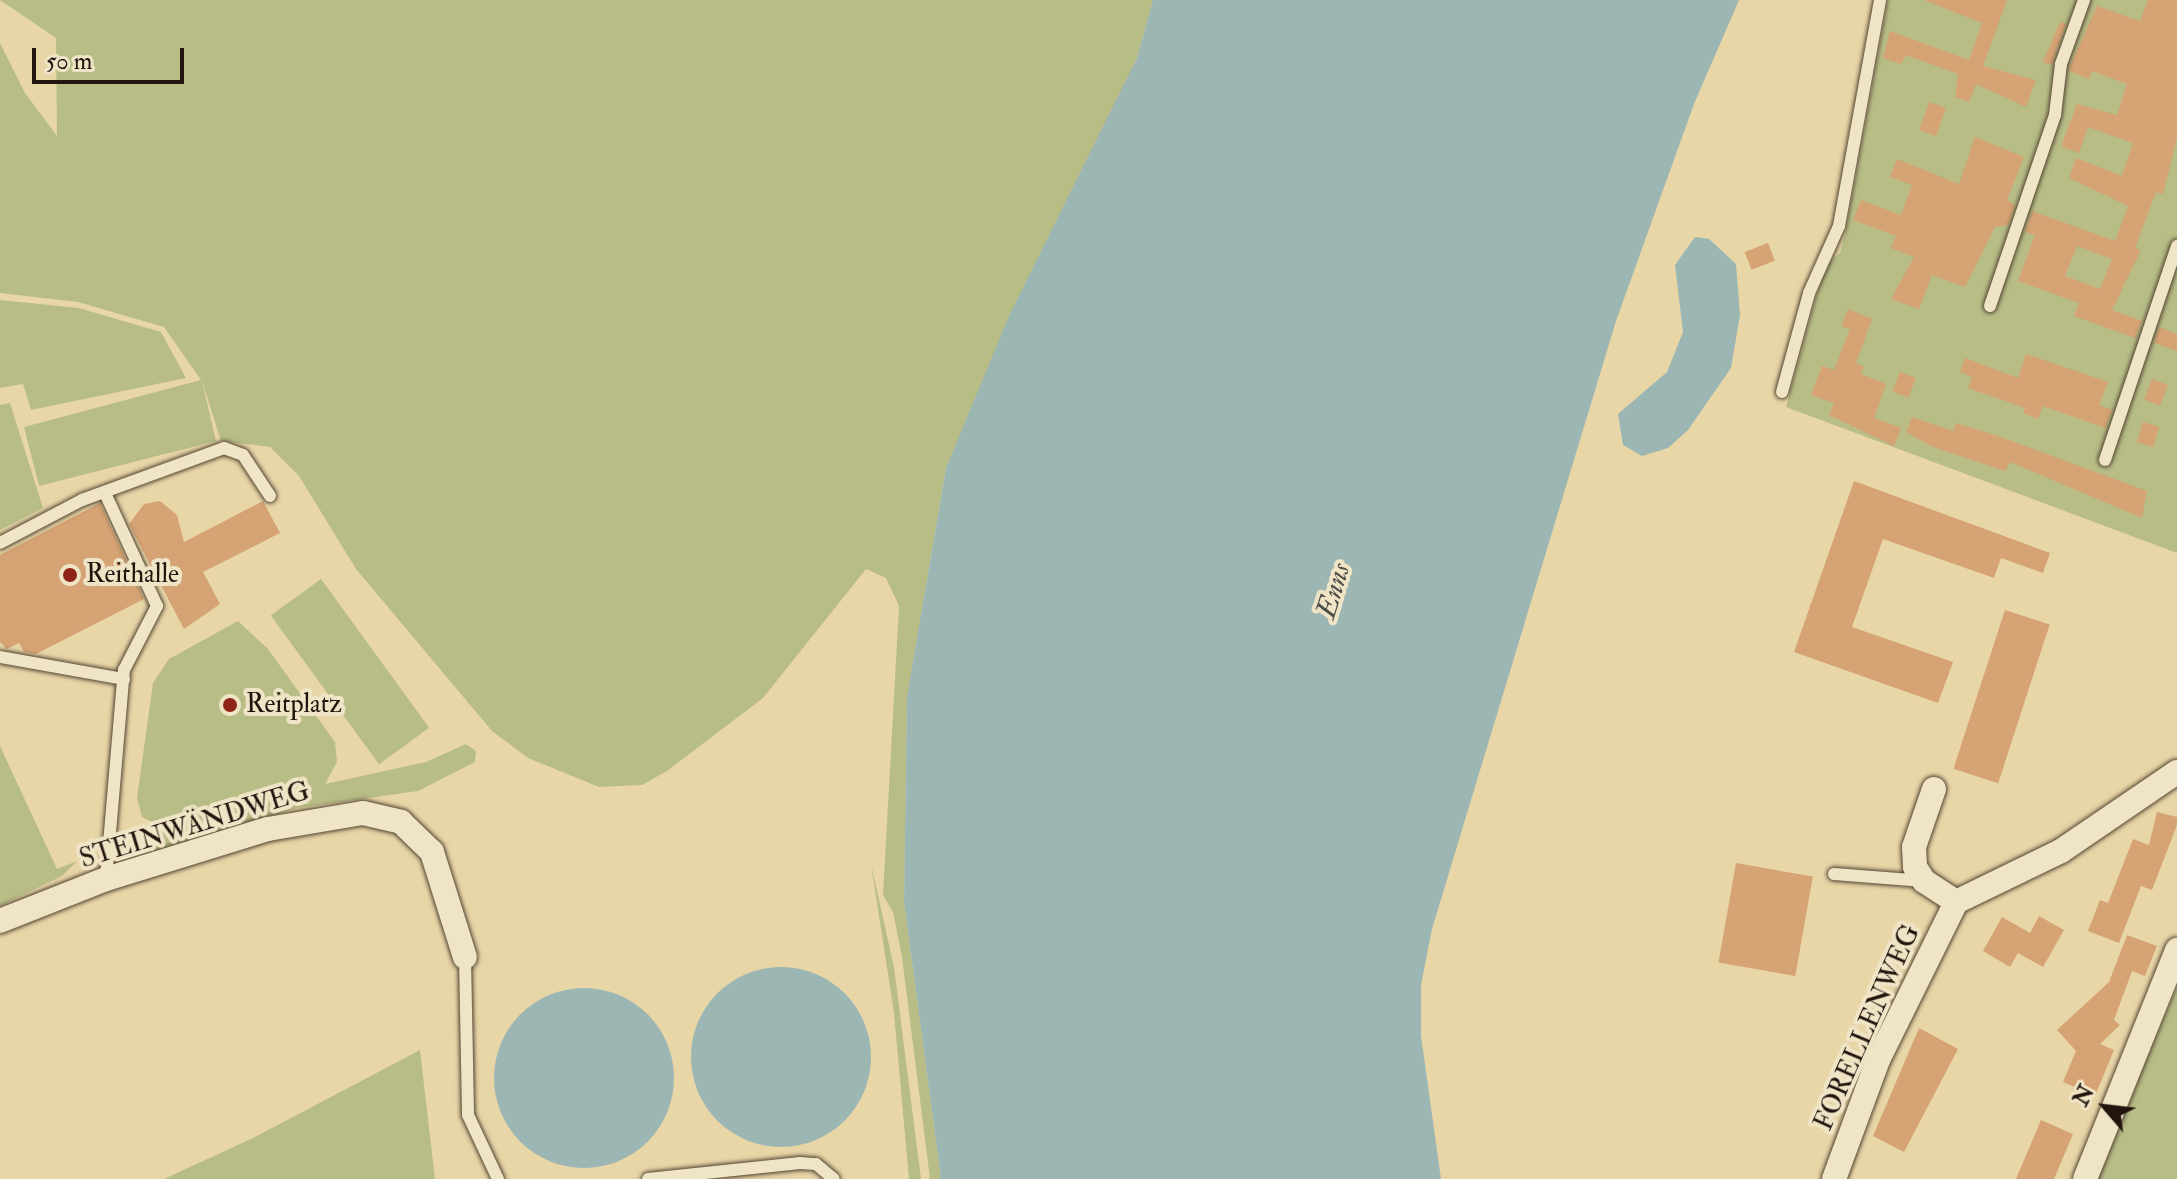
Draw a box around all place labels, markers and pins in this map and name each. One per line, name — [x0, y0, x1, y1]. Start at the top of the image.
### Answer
place label: Reithalle — [86, 559, 179, 591]
marker: Reithalle — [61, 566, 79, 584]
place label: Reitplatz — [246, 689, 342, 721]
marker: Reitplatz — [221, 696, 239, 714]

